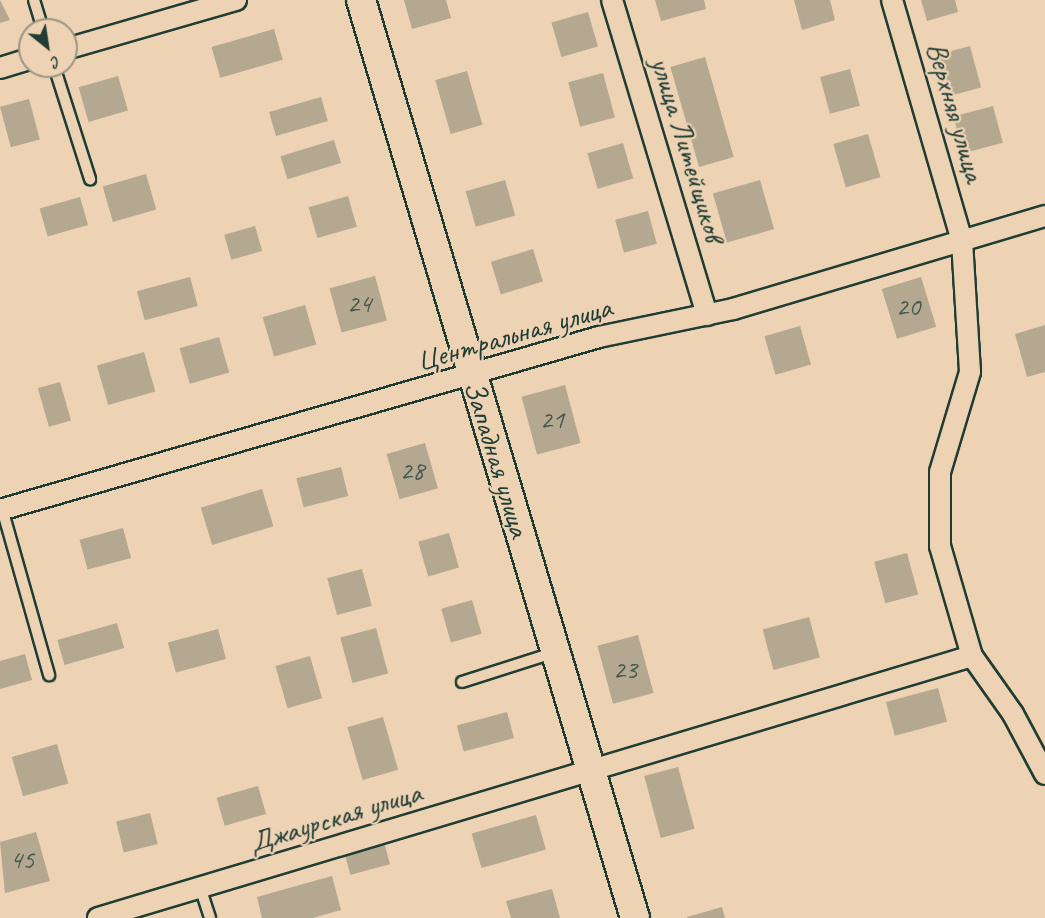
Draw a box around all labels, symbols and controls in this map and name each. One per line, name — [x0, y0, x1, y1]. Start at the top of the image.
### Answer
north arrow — [18, 18, 78, 78]
street label: Верхняя улица — [919, 38, 993, 186]
text: С — [48, 51, 64, 72]
street label: улица Литейщиков — [643, 53, 733, 245]
house number: 24 — [347, 288, 371, 320]
street label: Центральная улица — [412, 289, 616, 379]
house number: 20 — [896, 291, 920, 323]
street label: Западная улица — [456, 376, 538, 542]
house number: 21 — [540, 404, 564, 436]
house number: 28 — [400, 455, 424, 487]
house number: 23 — [613, 654, 637, 686]
street label: Джаурская улица — [243, 773, 427, 861]
house number: 45 — [10, 844, 34, 876]

